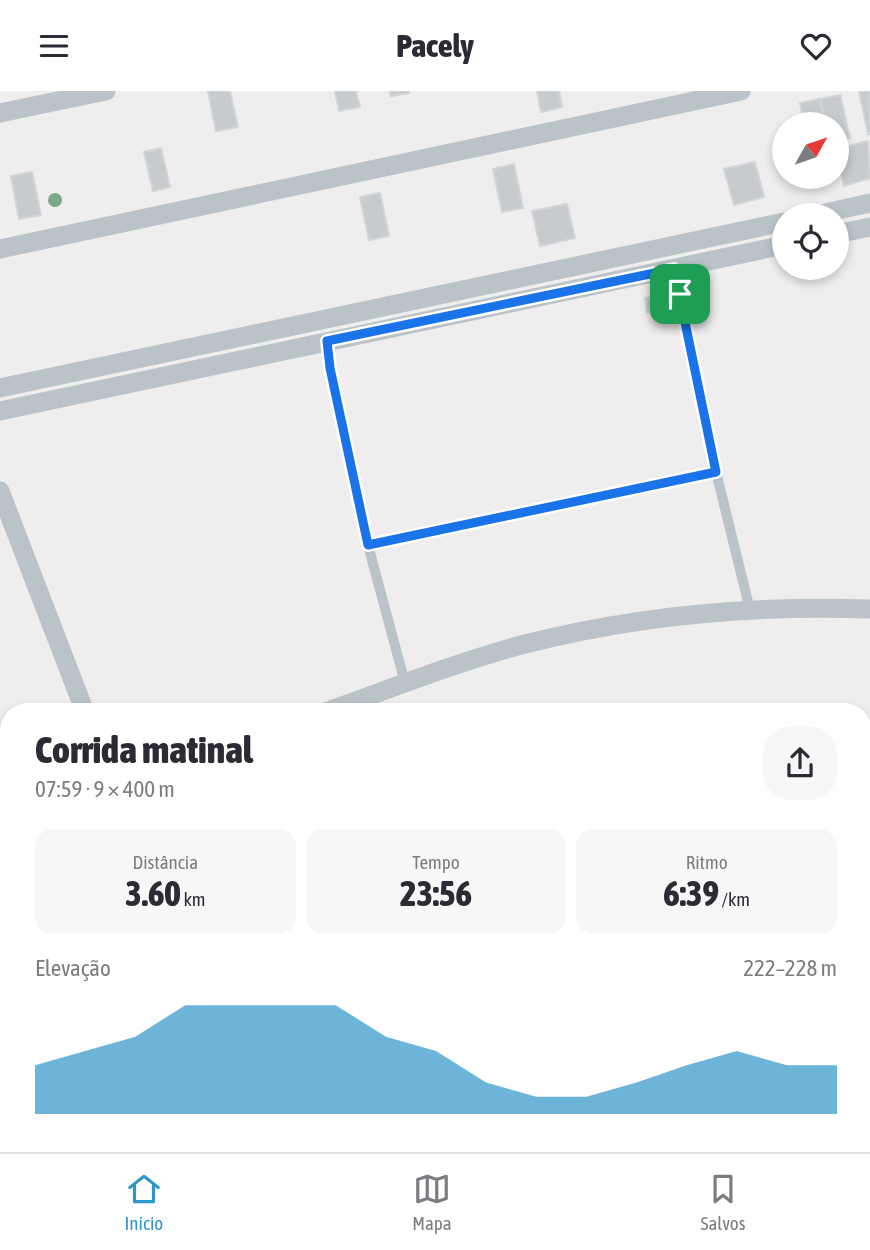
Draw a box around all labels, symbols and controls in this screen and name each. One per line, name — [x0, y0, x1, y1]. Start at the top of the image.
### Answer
icon: menu — [35, 27, 73, 65]
text: Pacely — [396, 27, 474, 64]
icon: heart — [797, 27, 835, 65]
north arrow — [772, 112, 849, 189]
map controls — [772, 112, 849, 280]
button: locate — [772, 203, 849, 280]
pin — [650, 264, 710, 324]
icon: arrive — [661, 275, 699, 313]
button: share — [763, 726, 837, 800]
text: Corrida matinal — [35, 728, 253, 771]
text: 07:59 · 9 × 400 m — [35, 776, 175, 802]
text: Distância — [133, 851, 198, 873]
text: Tempo — [412, 851, 460, 873]
text: Ritmo — [686, 851, 728, 873]
text: 3.60 — [125, 873, 181, 913]
text: 23:56 — [400, 873, 472, 913]
text: 6:39 — [663, 873, 719, 913]
text: km — [181, 888, 205, 910]
text: /km — [719, 888, 750, 910]
text: Elevação — [35, 955, 111, 981]
text: 222–228 m — [743, 955, 837, 981]
tab: Início — [124, 1170, 163, 1234]
tab: Mapa — [412, 1170, 452, 1234]
tab: Salvos — [701, 1170, 745, 1234]

